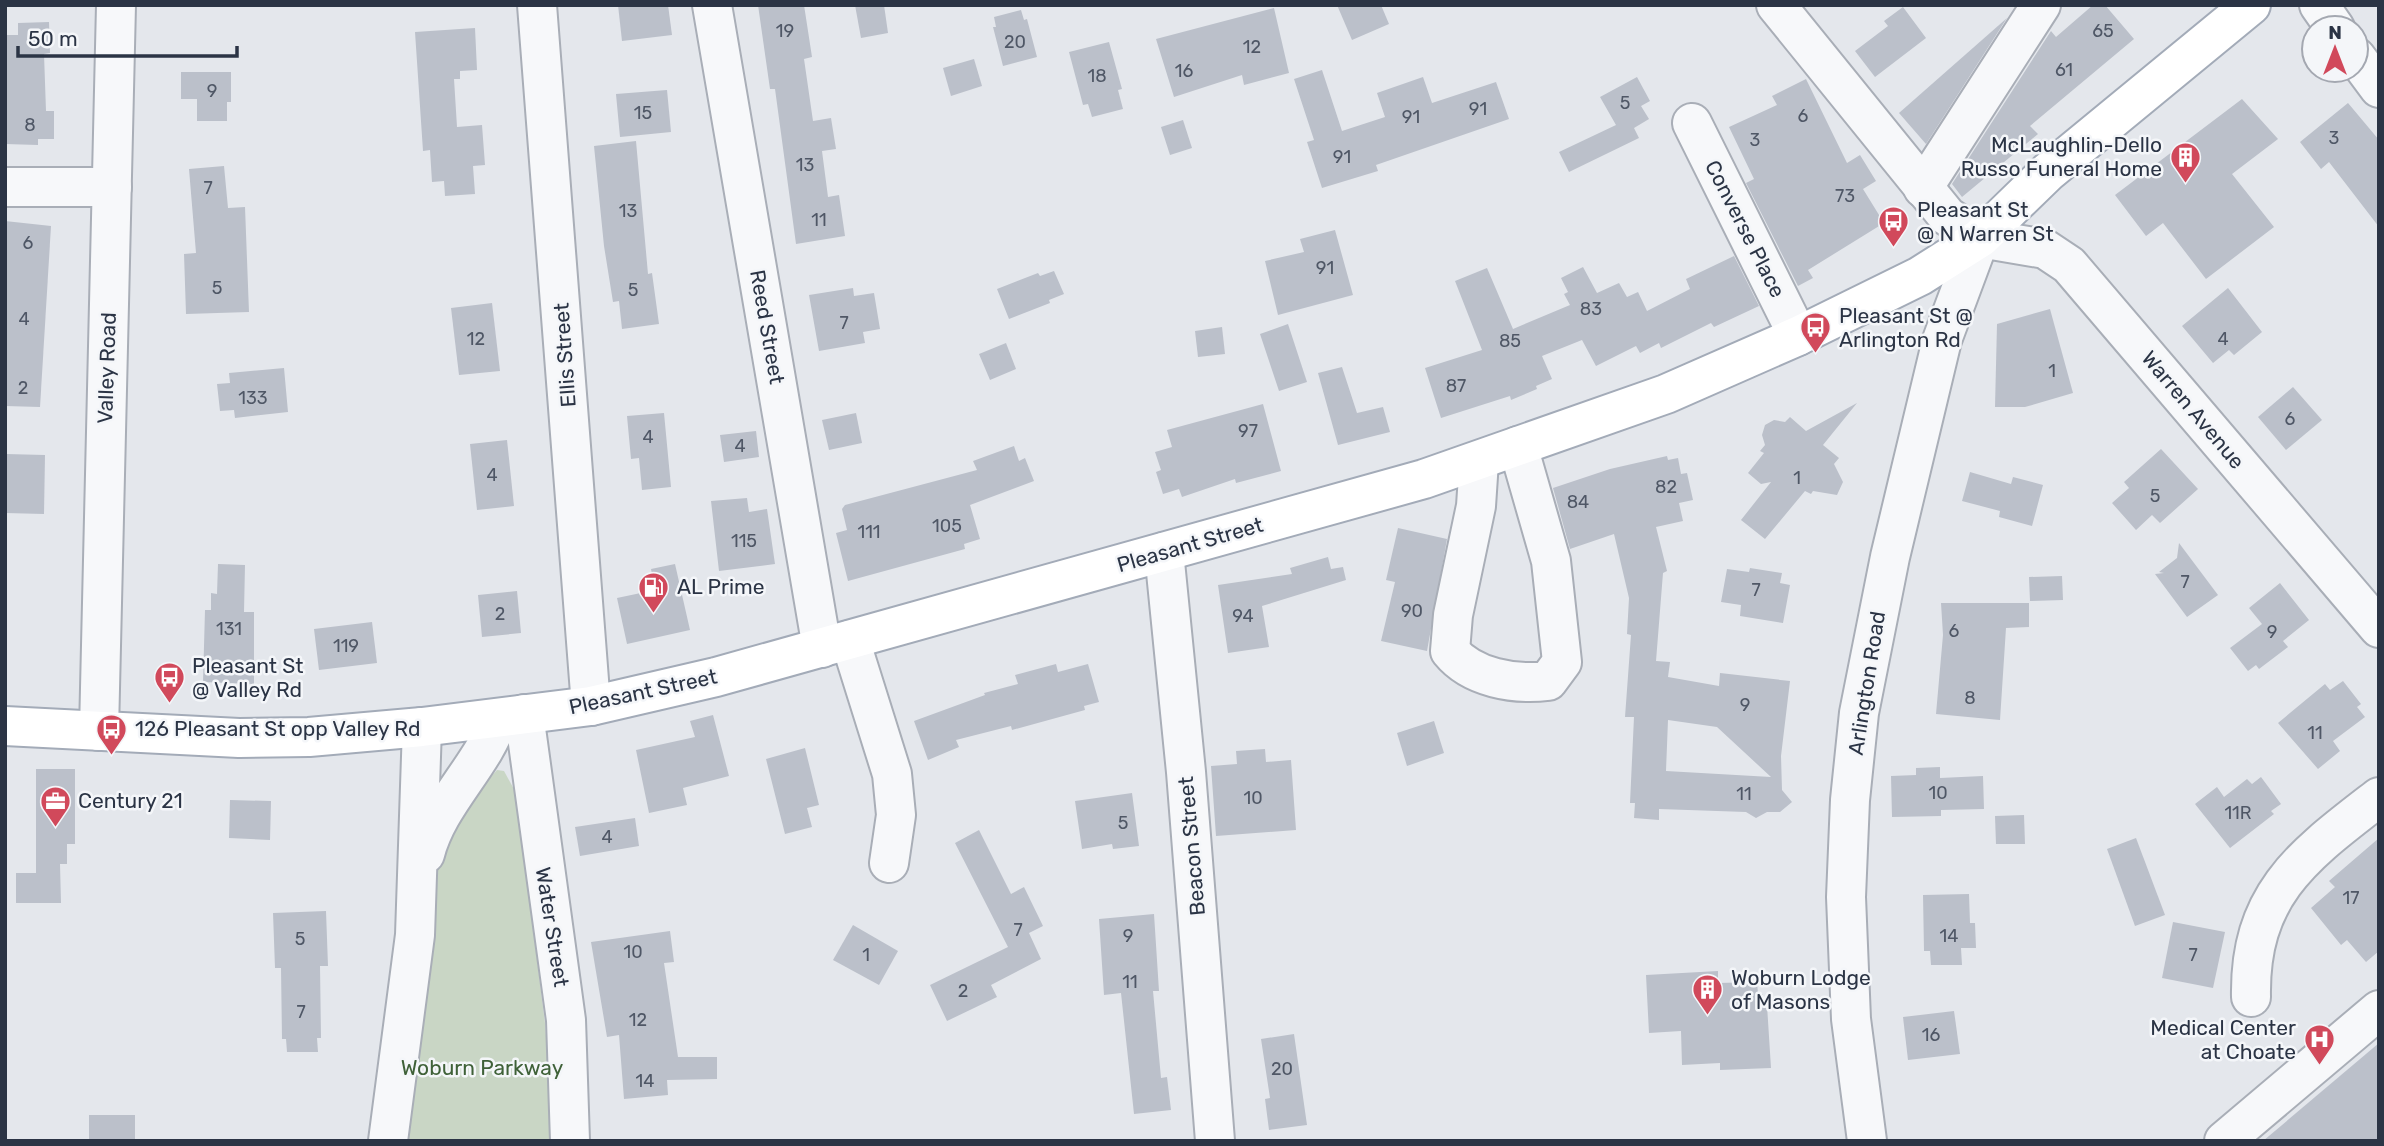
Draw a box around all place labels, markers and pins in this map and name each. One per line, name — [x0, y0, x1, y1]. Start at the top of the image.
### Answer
place label: McLaughlin-Dello Russo Funeral Home — [1961, 132, 2162, 181]
building icon: McLaughlin-Dello Russo Funeral Home — [2168, 140, 2202, 184]
place label: Pleasant St @ N Warren St — [1917, 197, 2054, 246]
bus stop icon: Pleasant St @ N Warren St — [1877, 205, 1911, 249]
place label: Pleasant St @ Arlington Rd — [1839, 303, 1973, 352]
bus stop icon: Pleasant St @ Arlington Rd — [1799, 311, 1833, 355]
fuel station icon: AL Prime — [637, 570, 671, 614]
place label: AL Prime — [677, 574, 764, 599]
place label: Pleasant St @ Valley Rd — [192, 653, 303, 702]
bus stop icon: Pleasant St @ Valley Rd — [152, 661, 186, 705]
bus stop icon: 126 Pleasant St opp Valley Rd — [95, 712, 129, 756]
place label: 126 Pleasant St opp Valley Rd — [135, 716, 420, 741]
office icon: Century 21 — [38, 784, 72, 828]
place label: Century 21 — [78, 788, 183, 813]
place label: Woburn Lodge of Masons — [1731, 965, 1871, 1014]
building icon: Woburn Lodge of Masons — [1691, 973, 1725, 1017]
place label: Medical Center at Choate — [2150, 1015, 2296, 1064]
hospital icon: Medical Center at Choate — [2302, 1023, 2336, 1067]

